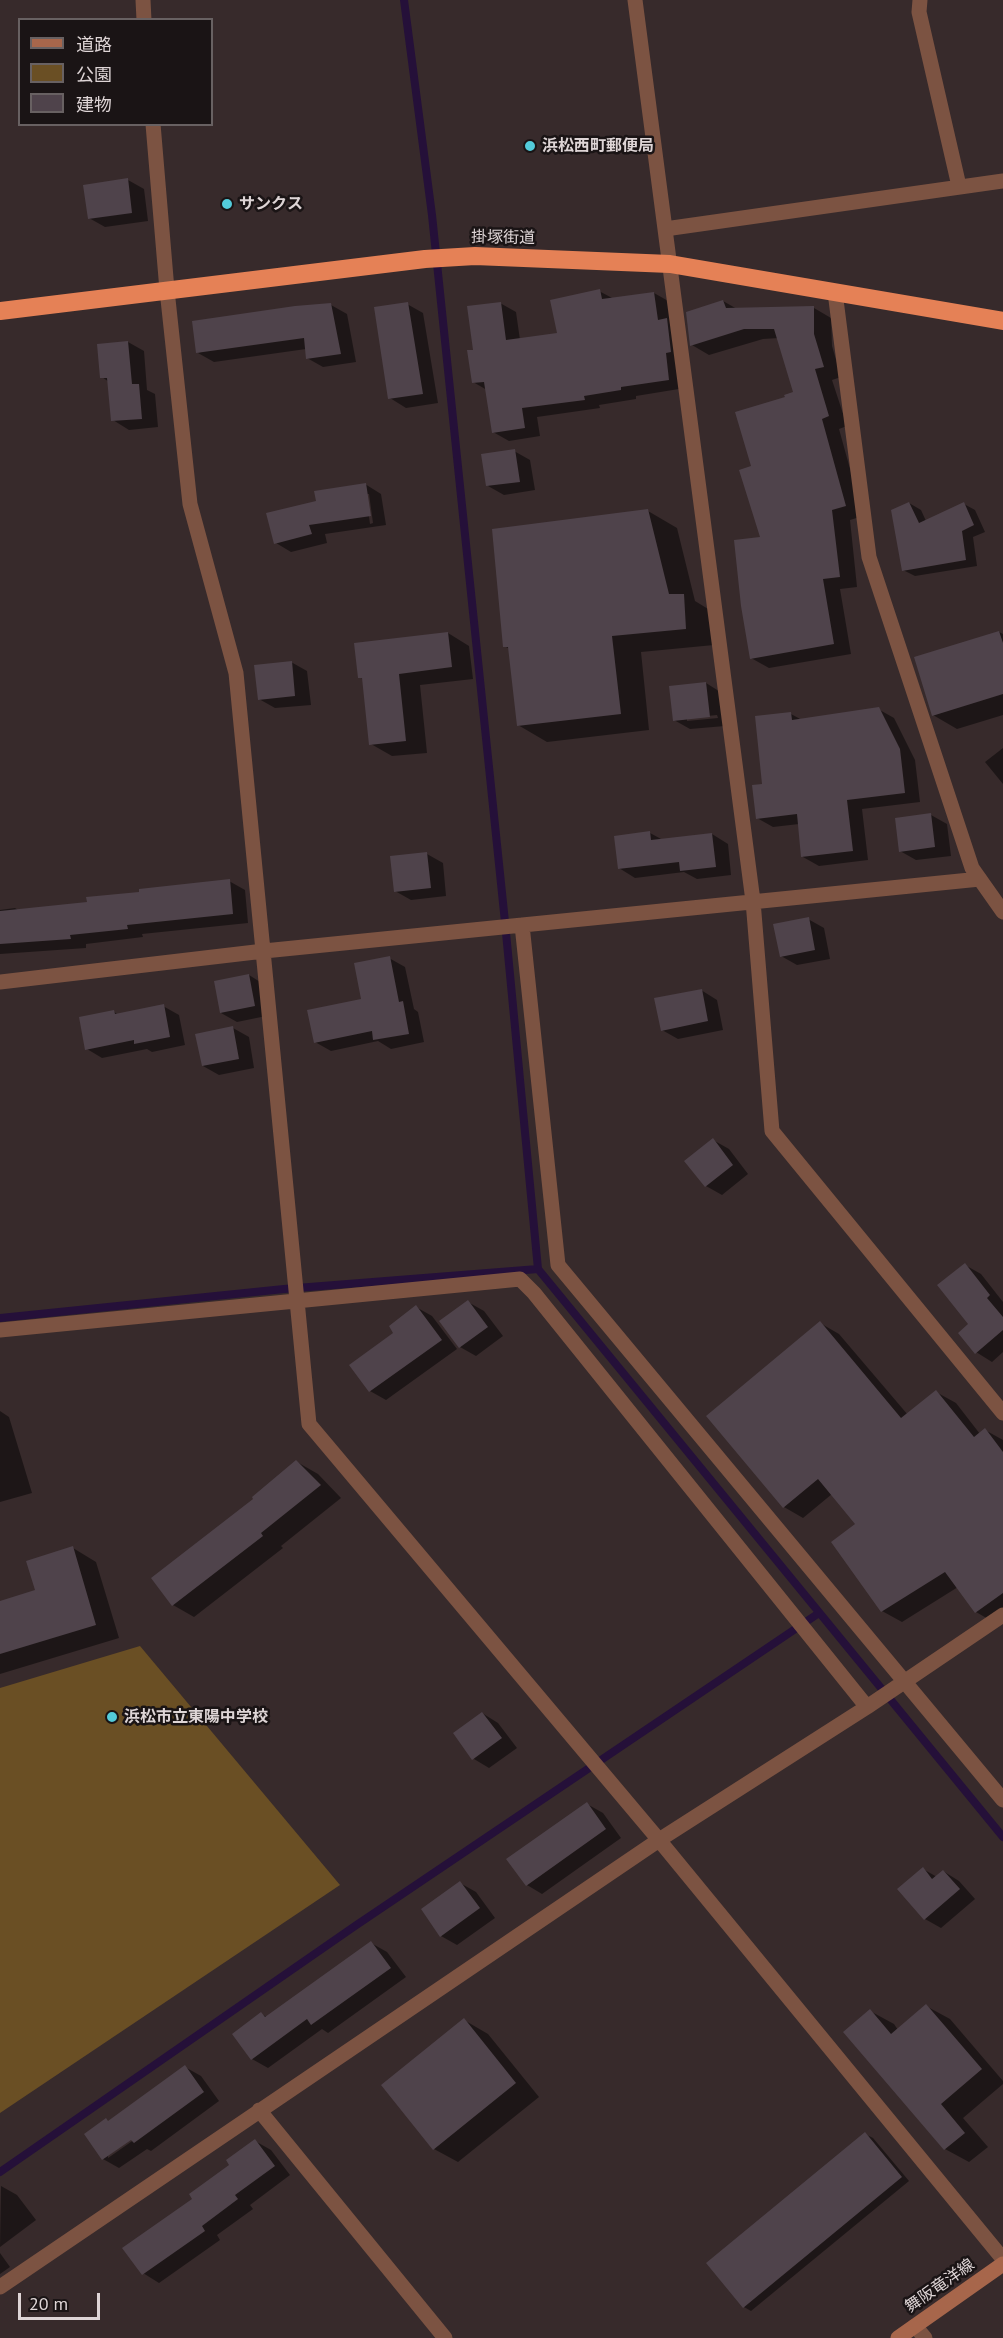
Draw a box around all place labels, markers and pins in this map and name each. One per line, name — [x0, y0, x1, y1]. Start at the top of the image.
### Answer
place label: 浜松西町郵便局 — [542, 136, 654, 156]
marker: 浜松西町郵便局 — [523, 139, 537, 153]
place label: サンクス — [239, 194, 303, 214]
marker: サンクス — [220, 197, 234, 211]
place label: 浜松市立東陽中学校 — [124, 1707, 268, 1727]
marker: 浜松市立東陽中学校 — [105, 1710, 119, 1724]

